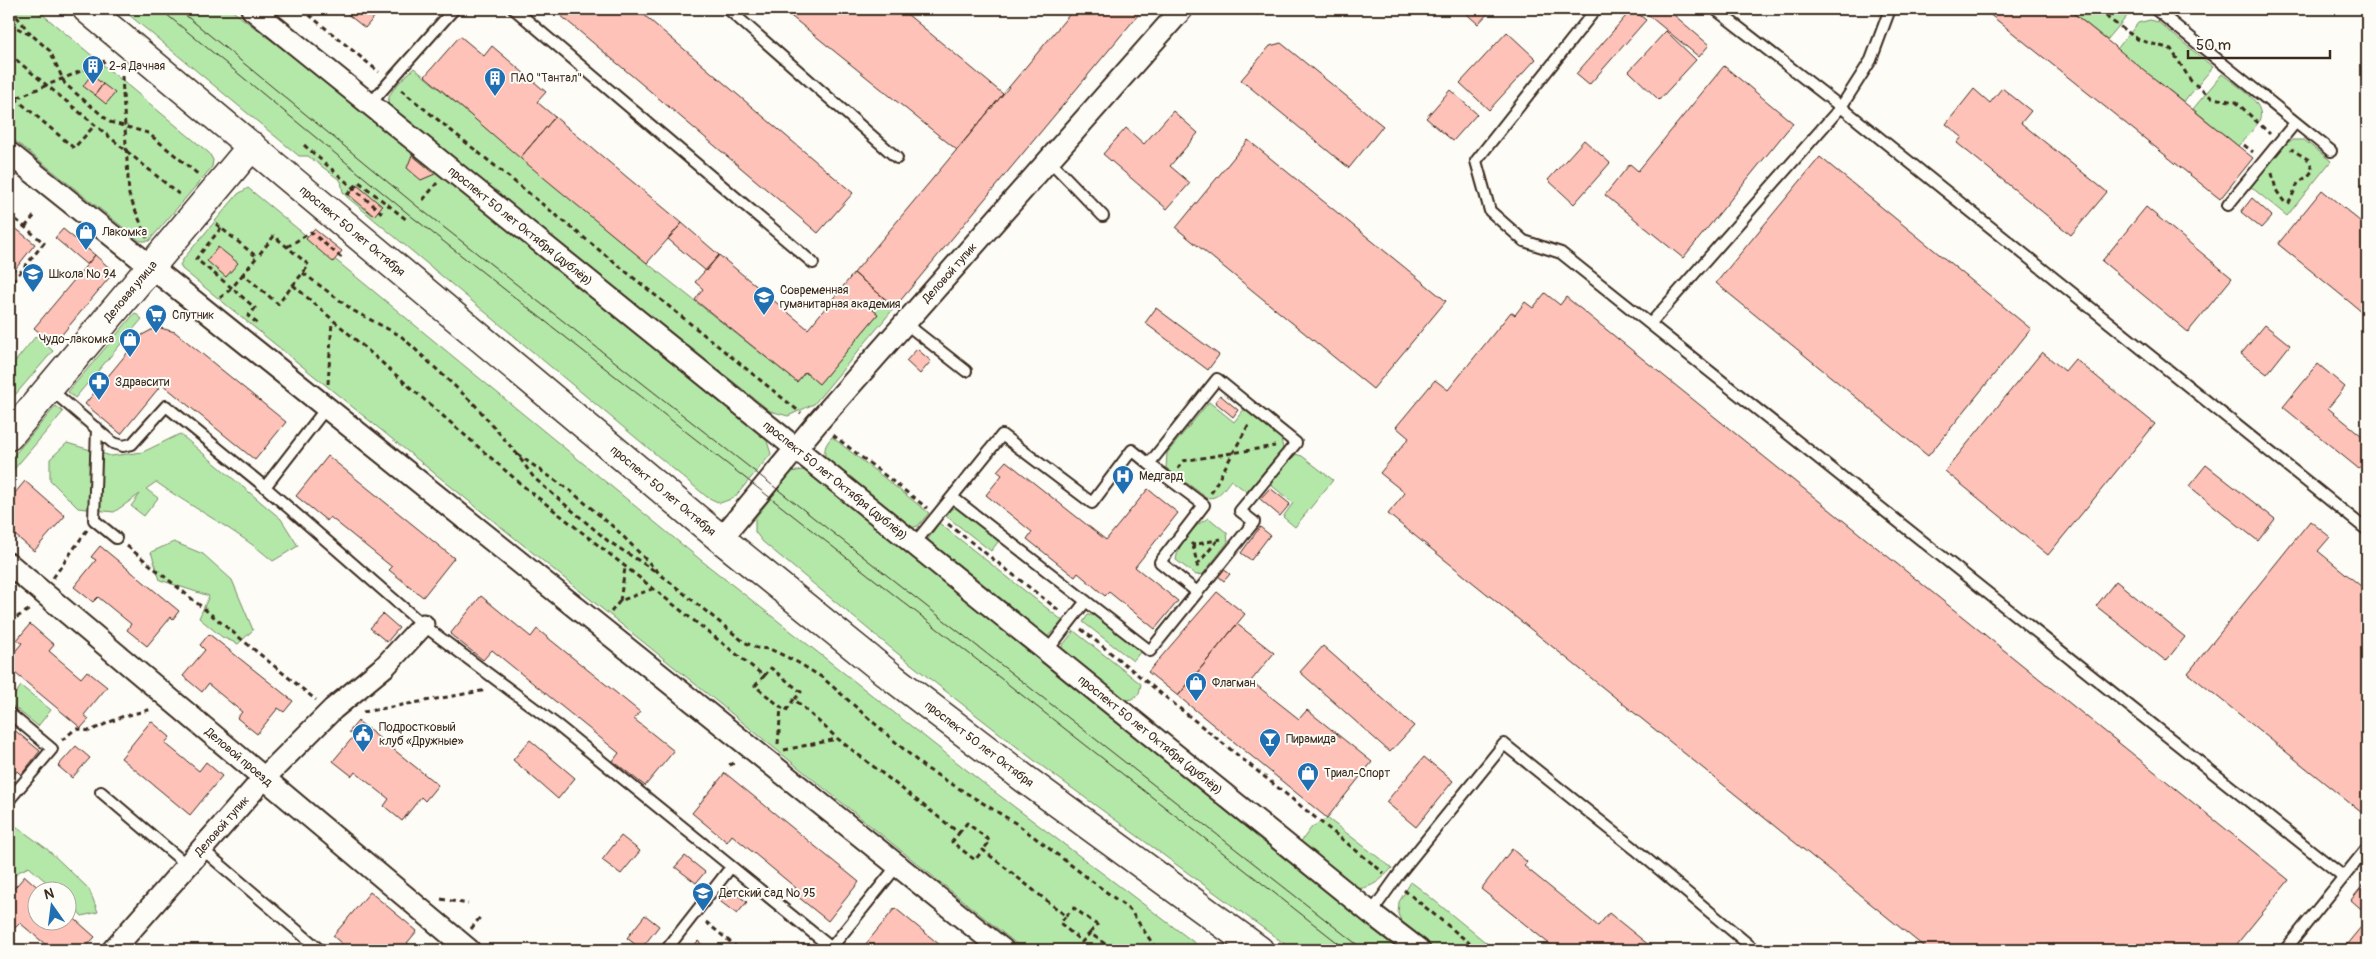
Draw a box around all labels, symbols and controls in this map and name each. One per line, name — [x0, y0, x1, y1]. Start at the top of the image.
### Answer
scale bar — [2188, 28, 2331, 60]
text: 50 m — [2196, 36, 2231, 55]
building icon: 2-я Дачная — [81, 54, 105, 85]
place label: 2-я Дачная — [109, 59, 165, 74]
building icon: ПАО "Тантал" — [483, 66, 507, 97]
place label: ПАО "Тантал" — [511, 71, 582, 86]
street label: проспект 50 лет Октября (дублёр) — [445, 163, 596, 289]
street label: проспект 50 лет Октября — [297, 182, 409, 280]
shop icon: Лакомка — [74, 220, 98, 251]
place label: Лакомка — [101, 225, 148, 240]
street label: Деловой тупик — [918, 239, 980, 307]
street label: Деловая улица — [100, 257, 161, 326]
school or university icon: Школа № 94 — [21, 262, 45, 293]
place label: Школа № 94 — [49, 267, 116, 282]
place label: Современная гуманитарная академия — [780, 283, 901, 312]
school or university icon: Современная гуманитарная академия — [752, 285, 776, 316]
supermarket icon: Спутник — [144, 303, 168, 334]
place label: Спутник — [172, 308, 214, 323]
shop icon: Чудо-лакомка — [118, 327, 142, 358]
place label: Чудо-лакомка — [39, 332, 114, 347]
pharmacy icon: Здравсити — [87, 370, 111, 401]
place label: Здравсити — [115, 375, 170, 390]
street label: проспект 50 лет Октября (дублёр) — [760, 417, 911, 543]
street label: проспект 50 лет Октября — [607, 442, 719, 539]
hospital icon: Медгард — [1111, 464, 1135, 495]
place label: Медгард — [1139, 469, 1184, 484]
shop icon: Флагман — [1184, 671, 1208, 702]
street label: проспект 50 лет Октября (дублёр) — [1075, 672, 1226, 798]
place label: Флагман — [1212, 676, 1256, 691]
street label: проспект 50 лет Октября — [922, 698, 1037, 790]
place label: Подростковый клуб «Дружные» — [379, 720, 463, 749]
public building icon: Подростковый клуб «Дружные» — [351, 722, 375, 753]
street label: Деловой проезд — [201, 724, 276, 790]
bar icon: Пирамида — [1258, 727, 1282, 758]
place label: Пирамида — [1286, 732, 1336, 747]
shop icon: Триал-Спорт — [1296, 761, 1320, 792]
place label: Триал-Спорт — [1324, 766, 1390, 781]
street label: Деловой тупик — [191, 793, 252, 860]
school or university icon: Детский сад № 95 — [691, 881, 715, 912]
north arrow — [28, 882, 78, 932]
text: N — [42, 884, 56, 903]
place label: Детский сад № 95 — [718, 886, 815, 901]

